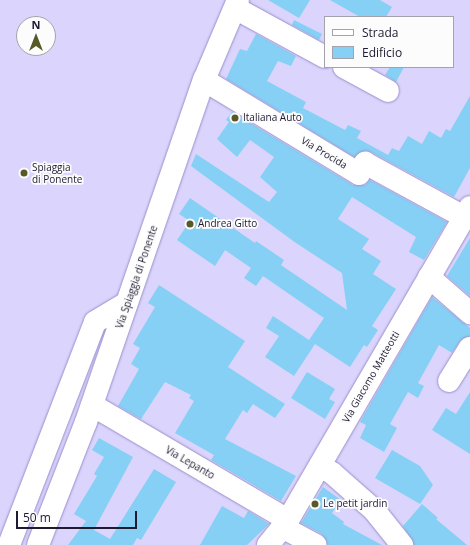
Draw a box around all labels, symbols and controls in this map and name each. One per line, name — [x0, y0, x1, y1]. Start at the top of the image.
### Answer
north arrow — [16, 16, 56, 56]
legend — [324, 16, 454, 68]
text: N — [32, 17, 40, 32]
text: Strada — [362, 24, 398, 41]
text: Edificio — [362, 44, 402, 61]
place label: Italiana Auto — [243, 112, 302, 124]
marker: Italiana Auto — [230, 113, 240, 123]
street label: Via Procida — [299, 135, 349, 171]
place label: Spiaggia di Ponente — [32, 161, 82, 184]
marker: Spiaggia di Ponente — [19, 168, 29, 178]
place label: Andrea Gitto — [198, 218, 257, 230]
marker: Andrea Gitto — [185, 219, 195, 229]
street label: Via Spiaggia di Ponente — [114, 224, 160, 330]
street label: Via Giacomo Matteotti — [340, 329, 402, 425]
street label: Via Lepanto — [163, 444, 217, 482]
place label: Le petit jardin — [323, 498, 387, 510]
marker: Le petit jardin — [310, 499, 320, 509]
scale bar — [18, 503, 139, 529]
text: 50 m — [23, 509, 51, 526]

